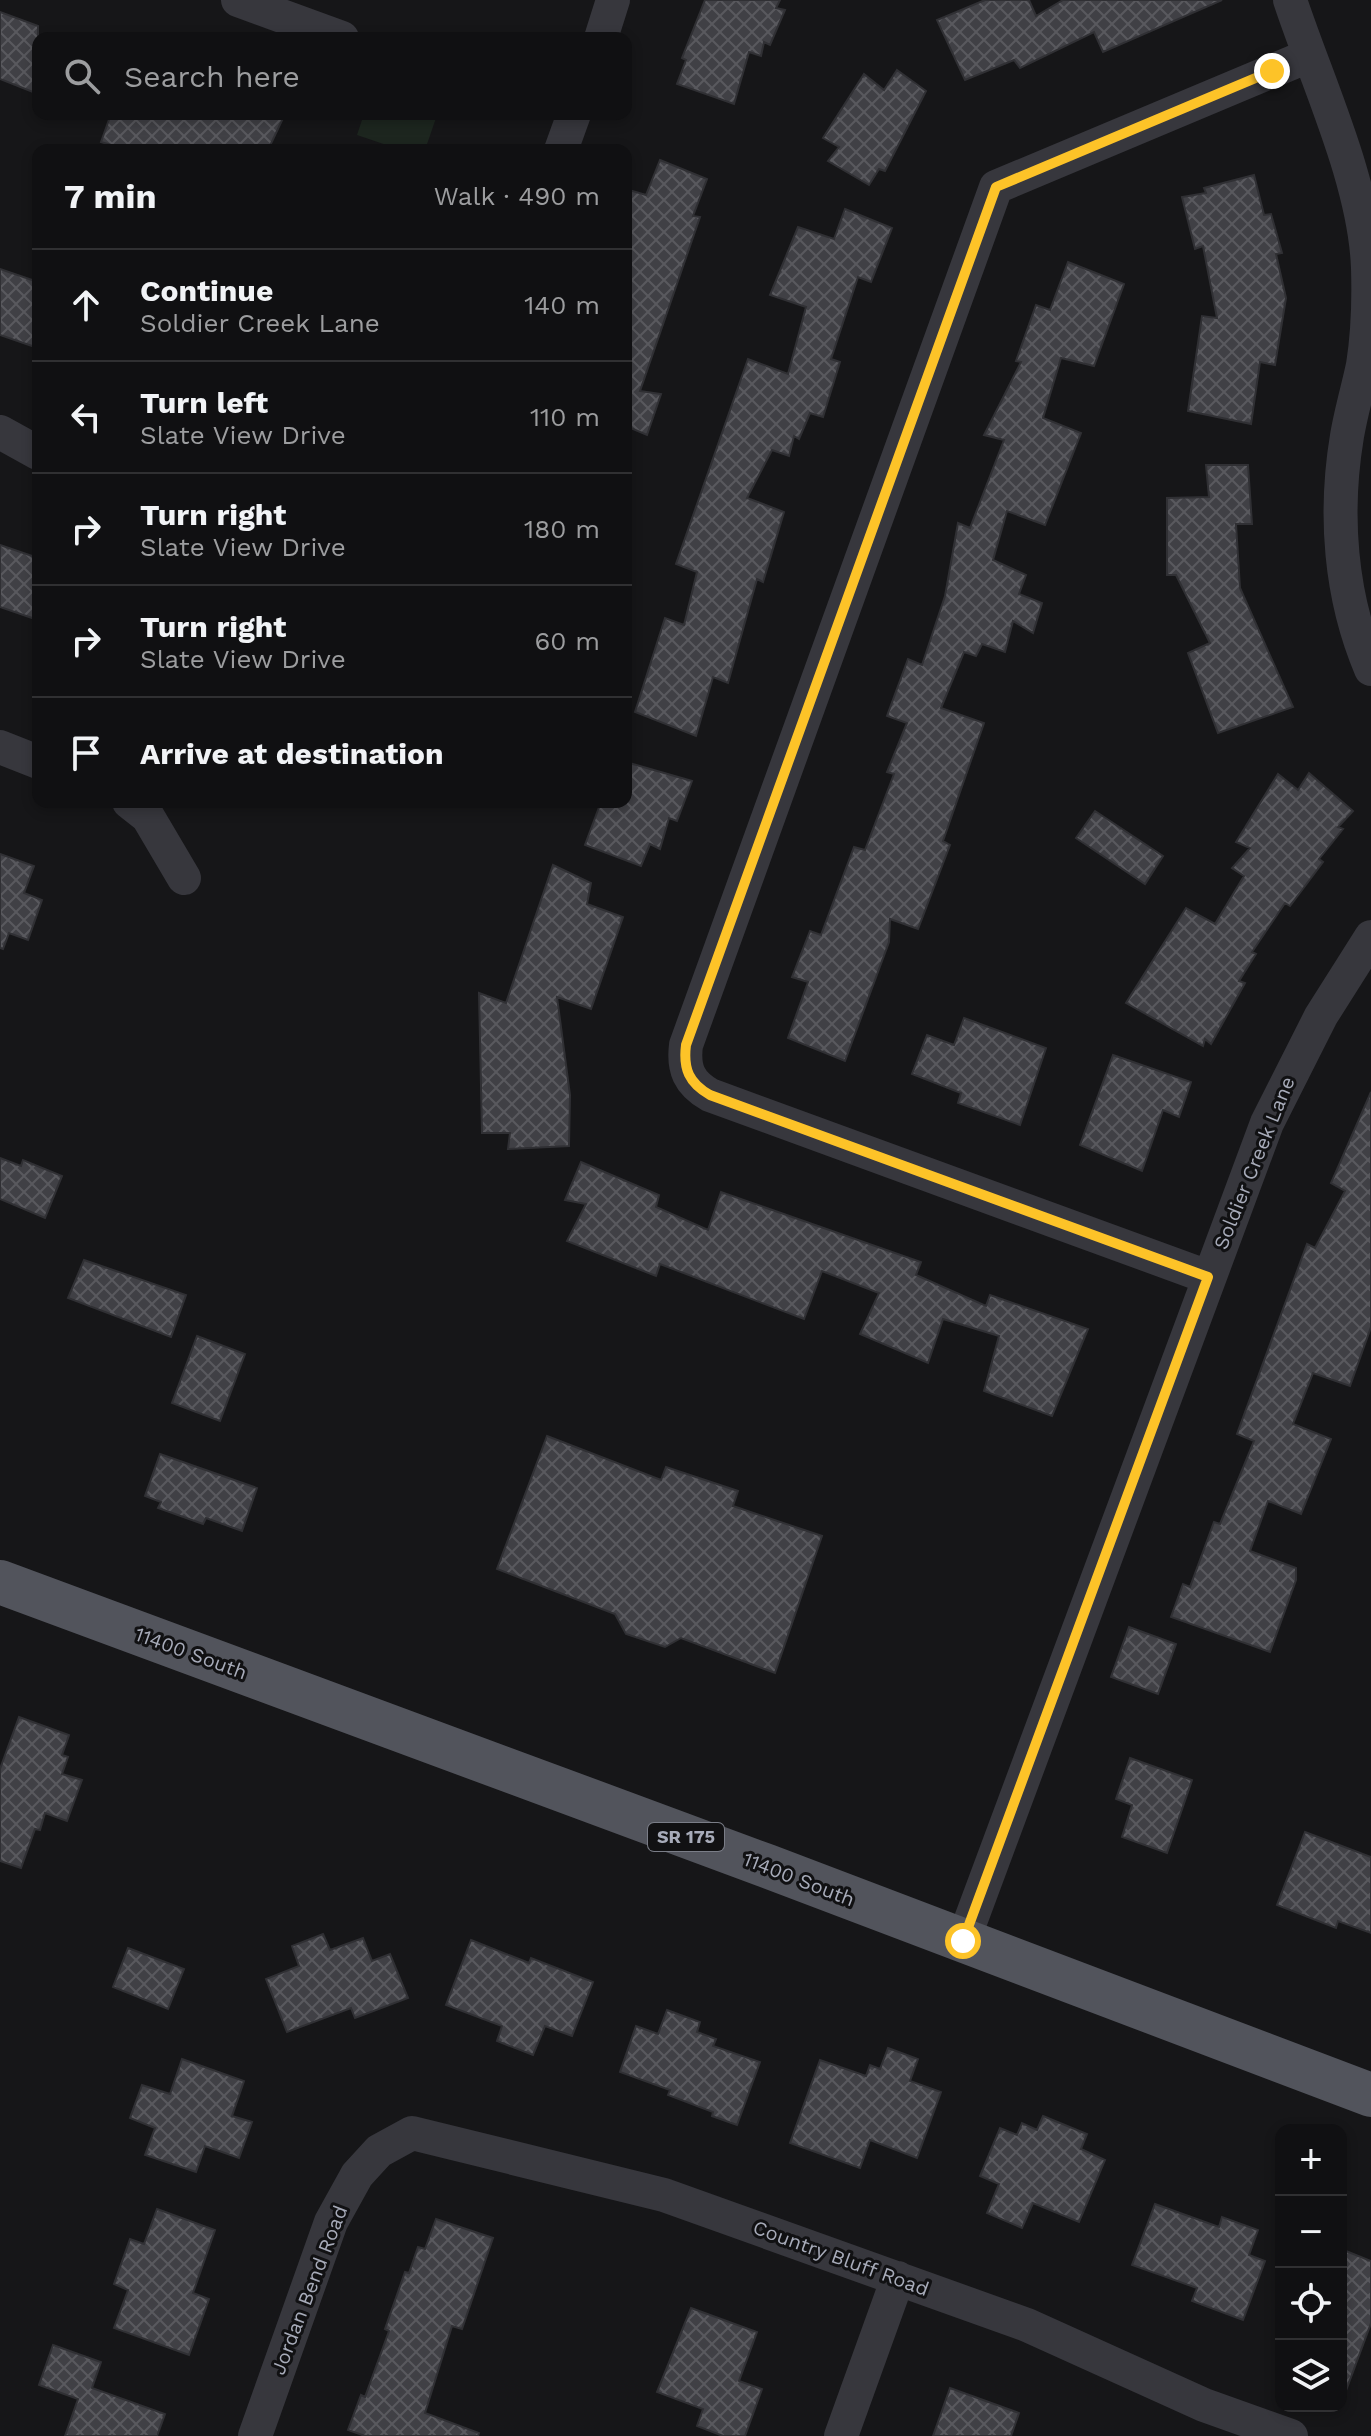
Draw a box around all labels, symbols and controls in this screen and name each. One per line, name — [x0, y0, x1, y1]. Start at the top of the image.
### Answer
search box — [32, 32, 632, 120]
route end — [1254, 53, 1290, 89]
icon: search — [60, 54, 104, 98]
text: Search here — [124, 59, 300, 94]
text: 7 min — [64, 176, 157, 216]
text: Walk · 490 m — [434, 181, 600, 211]
text: Continue — [140, 273, 273, 308]
icon: ahead — [64, 283, 108, 327]
text: 140 m — [524, 290, 600, 320]
text: Soldier Creek Lane — [140, 308, 380, 338]
text: Turn left — [140, 385, 268, 420]
icon: left — [64, 395, 108, 439]
text: 110 m — [530, 402, 600, 432]
text: Slate View Drive — [140, 420, 346, 450]
text: Turn right — [140, 497, 286, 532]
icon: right — [64, 507, 108, 551]
text: 180 m — [524, 514, 600, 544]
text: Slate View Drive — [140, 532, 346, 562]
text: Turn right — [140, 609, 286, 644]
icon: right — [64, 619, 108, 663]
text: 60 m — [534, 626, 600, 656]
text: Slate View Drive — [140, 644, 346, 674]
icon: arrive — [64, 731, 108, 775]
text: Arrive at destination — [140, 736, 444, 771]
street label: Soldier Creek Lane — [1208, 1073, 1300, 1253]
street label: 11400 South — [132, 1622, 250, 1684]
road number: SR 175 — [648, 1823, 724, 1851]
street label: 11400 South — [740, 1847, 858, 1911]
route start — [945, 1923, 981, 1959]
map controls — [1275, 2124, 1347, 2412]
button: + — [1275, 2124, 1347, 2196]
button: − — [1275, 2196, 1347, 2268]
street label: Jordan Bend Road — [266, 2202, 352, 2378]
street label: Country Bluff Road — [750, 2215, 932, 2301]
button: locate — [1275, 2268, 1347, 2340]
button: layers — [1275, 2340, 1347, 2412]

